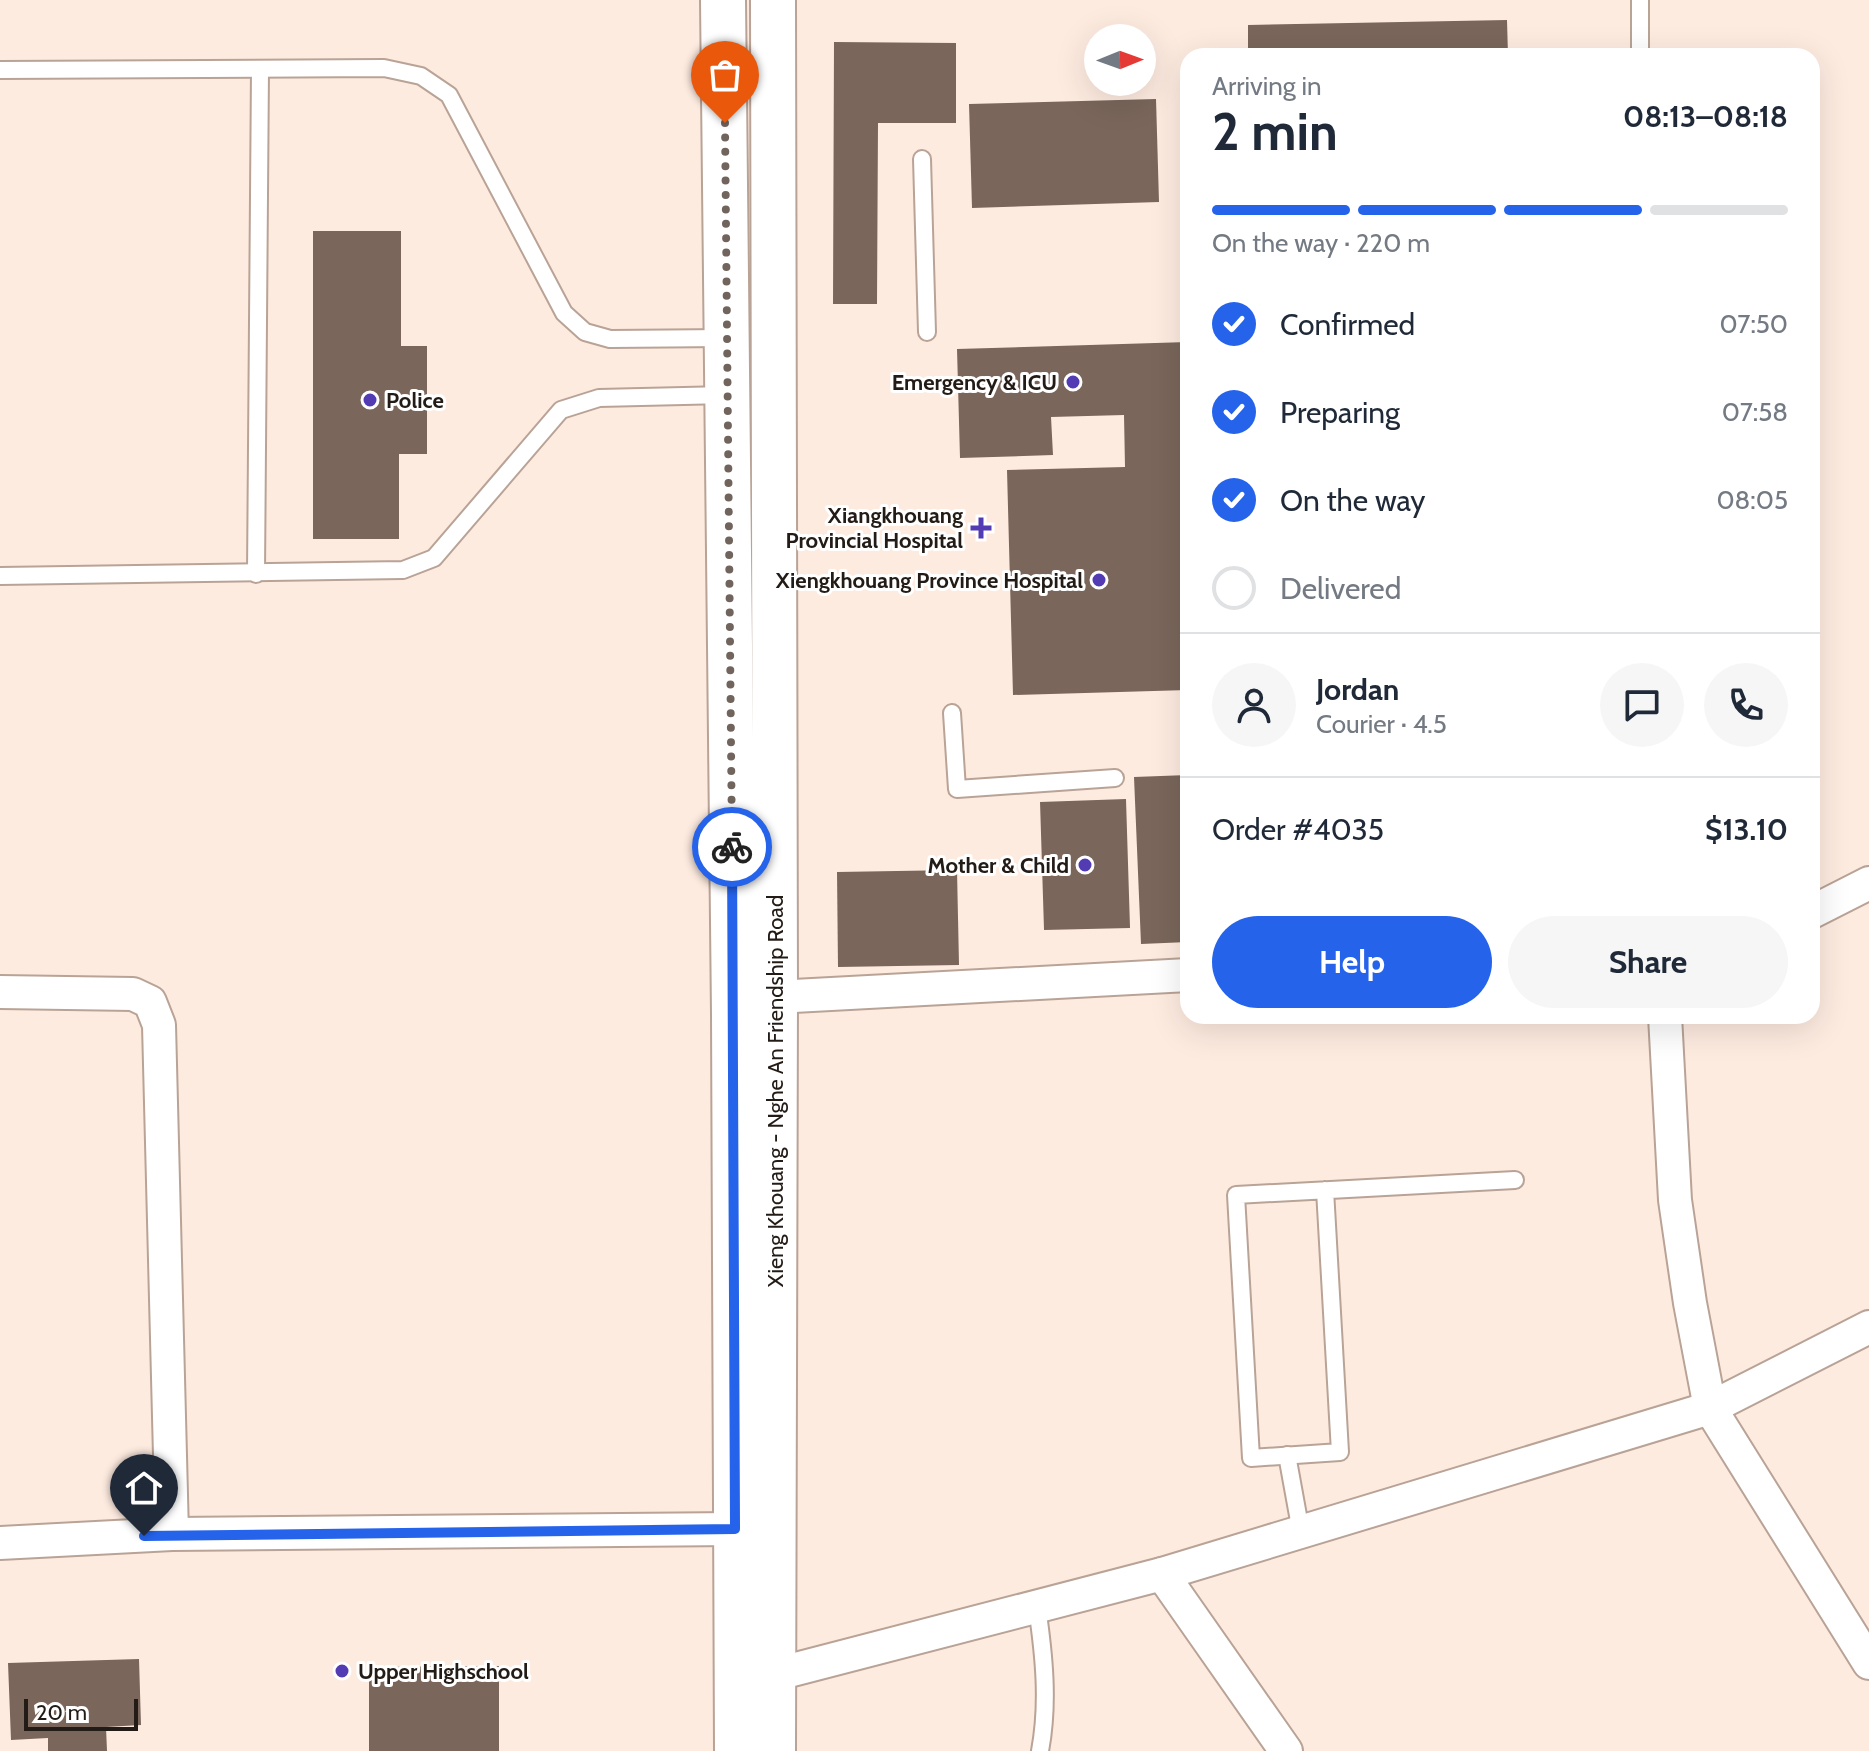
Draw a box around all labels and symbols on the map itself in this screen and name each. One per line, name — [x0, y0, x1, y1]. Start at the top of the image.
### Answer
north arrow — [1084, 24, 1156, 96]
pin — [691, 41, 759, 123]
place label: Emergency & ICU — [892, 369, 1057, 396]
marker: Emergency & ICU — [1064, 373, 1082, 391]
place label: Police — [386, 387, 444, 414]
marker: Police — [361, 391, 379, 409]
place label: Xiangkhouang Provincial Hospital — [786, 502, 963, 554]
marker: Xiangkhouang Provincial Hospital — [970, 517, 992, 539]
place label: Xiengkhouang Province Hospital — [775, 567, 1083, 594]
marker: Xiengkhouang Province Hospital — [1090, 571, 1108, 589]
courier — [692, 807, 772, 887]
place label: Mother & Child — [928, 852, 1069, 879]
marker: Mother & Child — [1076, 856, 1094, 874]
street label: Xieng Khouang - Nghe An Friendship Road — [762, 895, 789, 1287]
pin — [110, 1454, 178, 1536]
place label: Upper Highschool — [358, 1658, 529, 1685]
marker: Upper Highschool — [333, 1662, 351, 1680]
scale bar — [24, 1695, 138, 1731]

